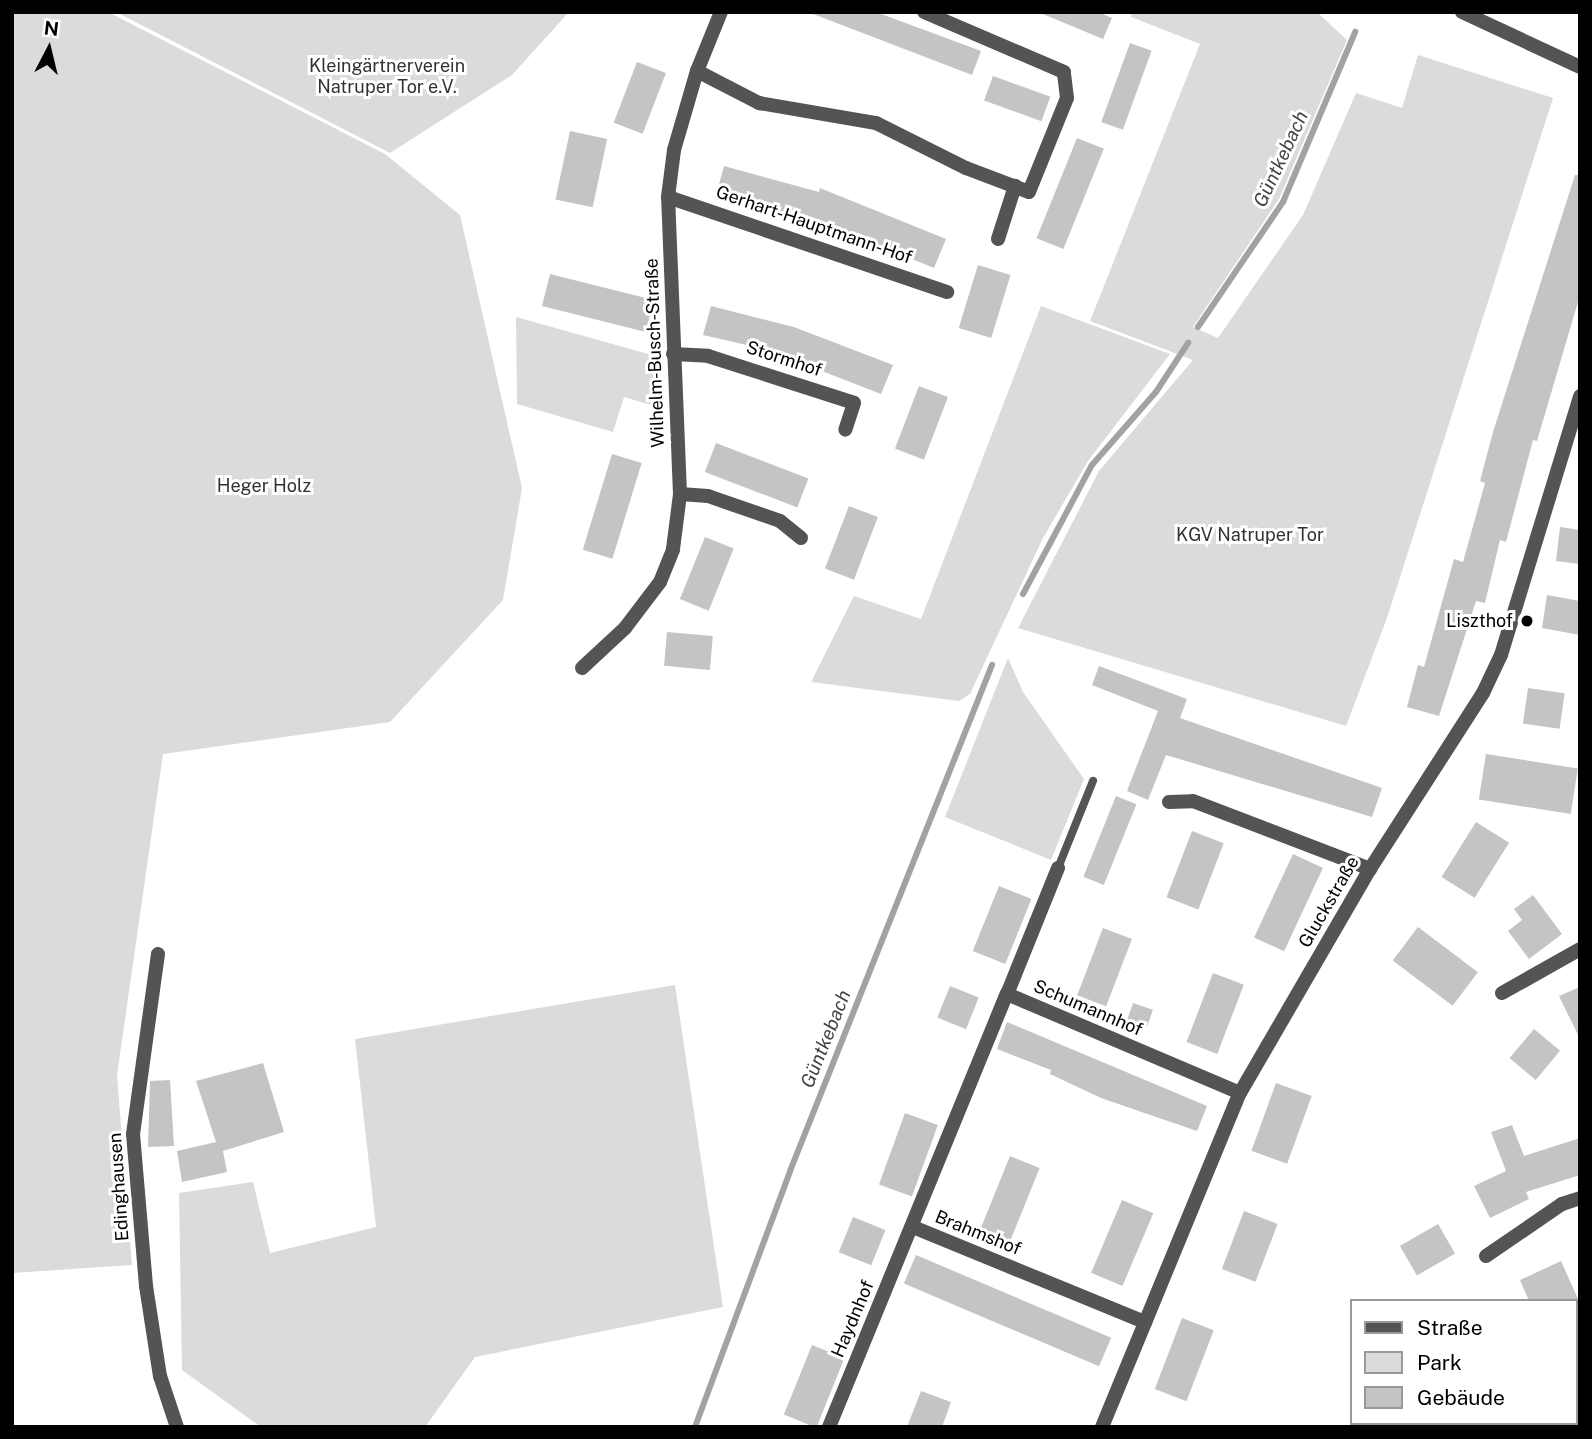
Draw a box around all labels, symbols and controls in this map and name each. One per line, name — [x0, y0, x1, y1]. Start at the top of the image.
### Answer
north arrow — [14, 14, 84, 84]
text: N — [43, 16, 60, 40]
park label: Kleingärtnerverein Natruper Tor e.V. — [309, 56, 465, 98]
water label: Güntkebach — [1249, 107, 1313, 211]
street label: Gerhart-Hauptmann-Hof — [713, 181, 915, 269]
street label: Wilhelm-Busch-Straße — [641, 258, 669, 448]
street label: Stormhof — [743, 337, 825, 381]
park label: Heger Holz — [217, 475, 311, 497]
park label: KGV Natruper Tor — [1176, 524, 1324, 546]
place label: Liszthof — [1446, 610, 1513, 632]
marker: Liszthof — [1519, 613, 1535, 629]
street label: Gluckstraße — [1294, 853, 1364, 951]
street label: Schumannhof — [1030, 975, 1146, 1041]
water label: Güntkebach — [796, 987, 856, 1091]
street label: Edinghausen — [104, 1132, 134, 1242]
street label: Brahmshof — [932, 1206, 1024, 1260]
street label: Haydnhof — [827, 1277, 879, 1361]
legend — [1350, 1299, 1578, 1425]
text: Straße — [1417, 1315, 1483, 1340]
text: Park — [1417, 1350, 1462, 1375]
text: Gebäude — [1417, 1385, 1505, 1410]

